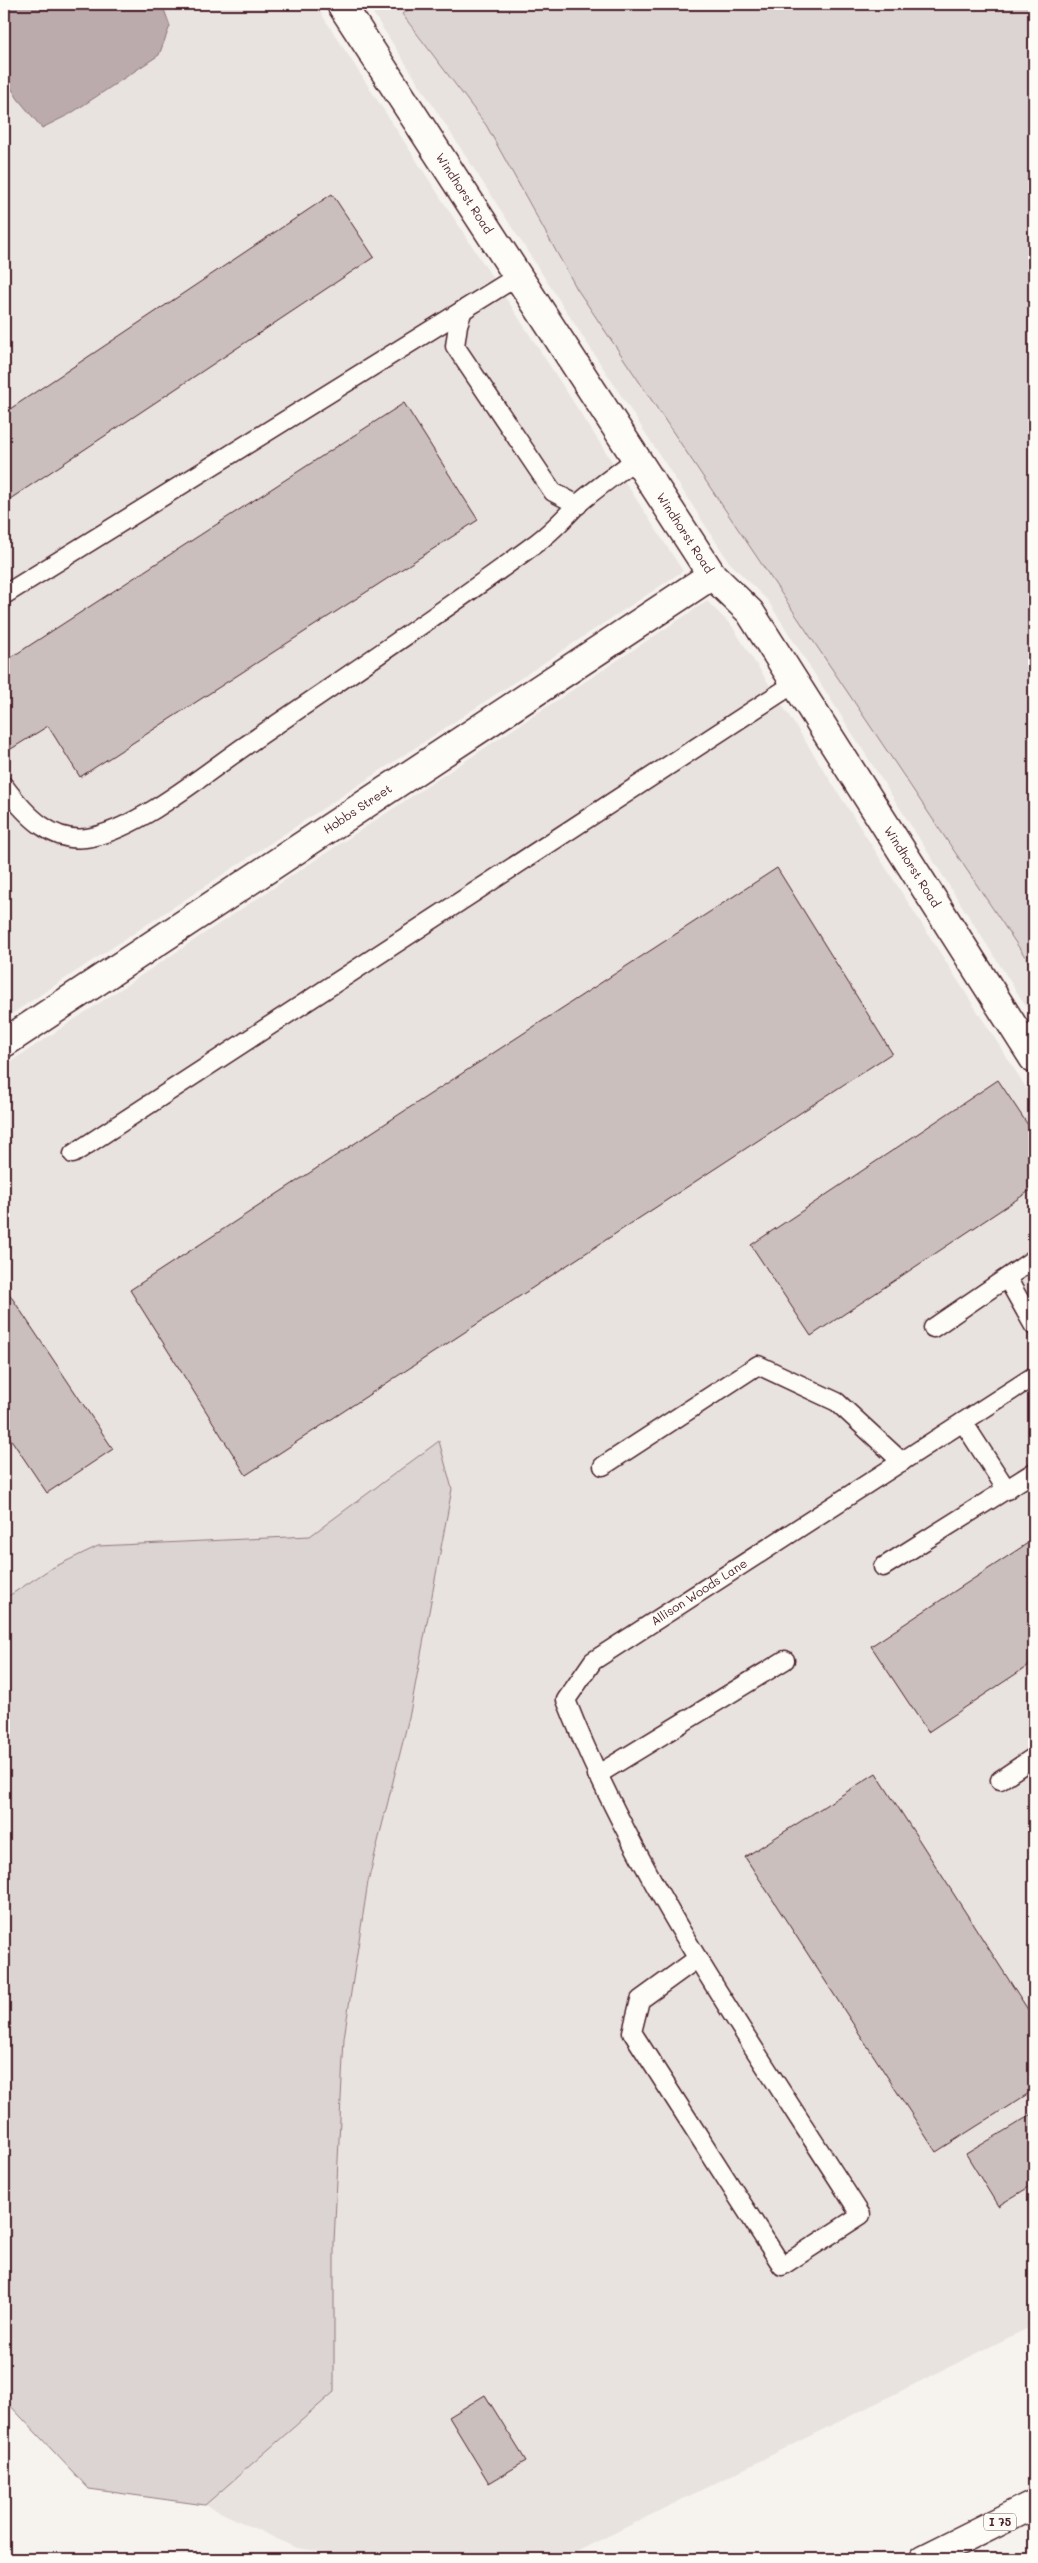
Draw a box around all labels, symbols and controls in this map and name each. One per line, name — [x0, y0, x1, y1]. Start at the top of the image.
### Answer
street label: Windhorst Road — [433, 149, 497, 237]
street label: Windhorst Road — [653, 489, 718, 576]
street label: Hobbs Street — [320, 780, 394, 837]
street label: Windhorst Road — [881, 823, 945, 910]
street label: Allison Woods Lane — [648, 1555, 750, 1628]
road number: I 75 — [984, 2514, 1016, 2530]

